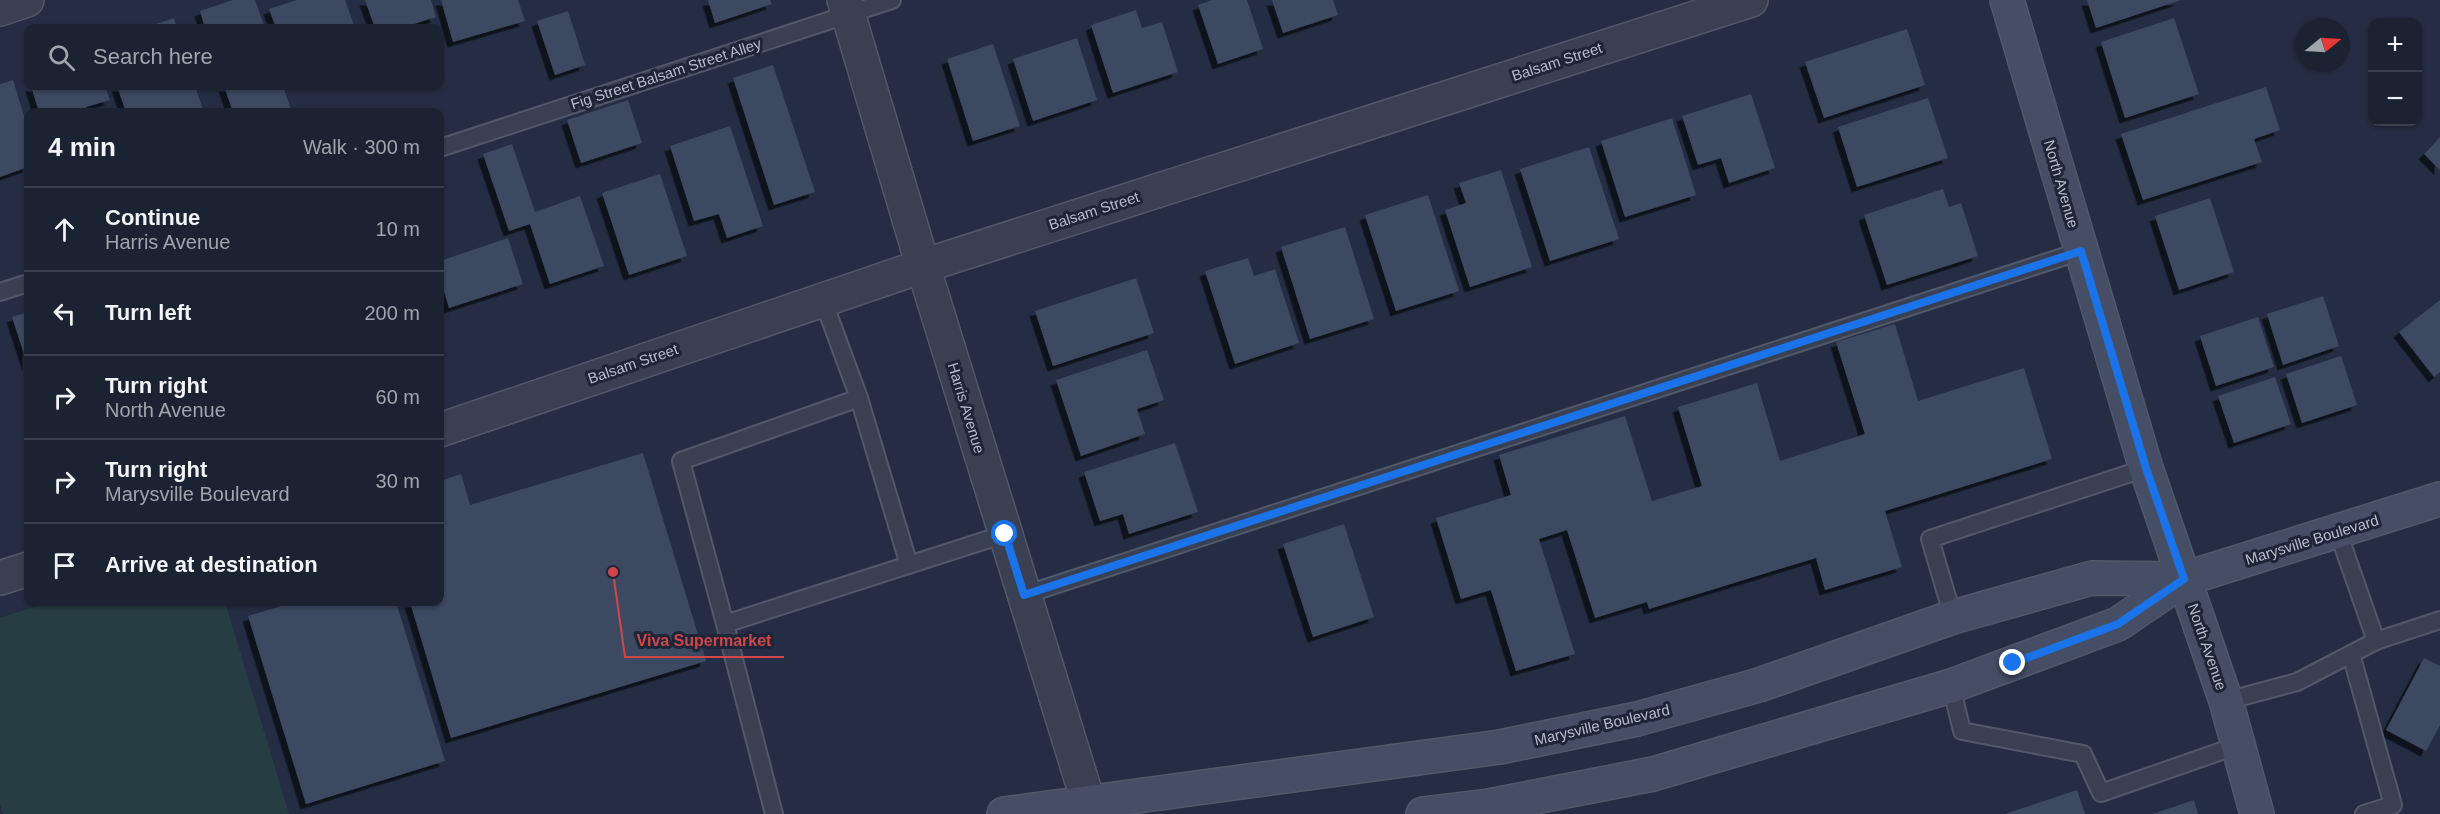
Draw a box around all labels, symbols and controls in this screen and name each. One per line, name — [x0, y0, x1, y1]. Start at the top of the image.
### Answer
north arrow — [2296, 18, 2350, 72]
map controls — [2368, 18, 2422, 126]
button: + — [2368, 18, 2422, 72]
search box — [24, 24, 444, 90]
street label: Fig Street Balsam Street Alley — [568, 35, 764, 112]
street label: Balsam Street — [1509, 39, 1605, 84]
icon: search — [45, 41, 78, 74]
text: Search here — [93, 44, 213, 69]
button: − — [2368, 72, 2422, 126]
text: 4 min — [48, 132, 116, 162]
text: Walk · 300 m — [303, 136, 420, 158]
street label: North Avenue — [2041, 138, 2082, 230]
street label: Balsam Street — [1046, 188, 1142, 233]
text: Continue — [105, 205, 200, 230]
icon: ahead — [48, 213, 81, 246]
text: 10 m — [376, 218, 420, 240]
text: Harris Avenue — [105, 231, 230, 253]
icon: left — [48, 297, 81, 330]
text: Turn left — [105, 300, 191, 325]
text: 200 m — [364, 302, 420, 324]
street label: Balsam Street — [586, 340, 681, 387]
street label: Harris Avenue — [945, 360, 988, 455]
text: Turn right — [105, 373, 207, 398]
icon: right — [48, 381, 81, 414]
text: 60 m — [376, 386, 420, 408]
text: North Avenue — [105, 399, 226, 421]
text: Turn right — [105, 457, 207, 482]
icon: right — [48, 465, 81, 498]
text: 30 m — [376, 470, 420, 492]
text: Marysville Boulevard — [105, 483, 290, 505]
street label: Marysville Boulevard — [2243, 511, 2381, 568]
route start — [991, 520, 1017, 546]
icon: arrive — [48, 549, 81, 582]
text: Arrive at destination — [105, 552, 318, 577]
street label: North Avenue — [2185, 601, 2230, 692]
callout: Viva Supermarket — [625, 623, 784, 657]
text: Viva Supermarket — [637, 632, 772, 649]
route end — [1999, 649, 2025, 675]
street label: Marysville Boulevard — [1533, 701, 1671, 748]

